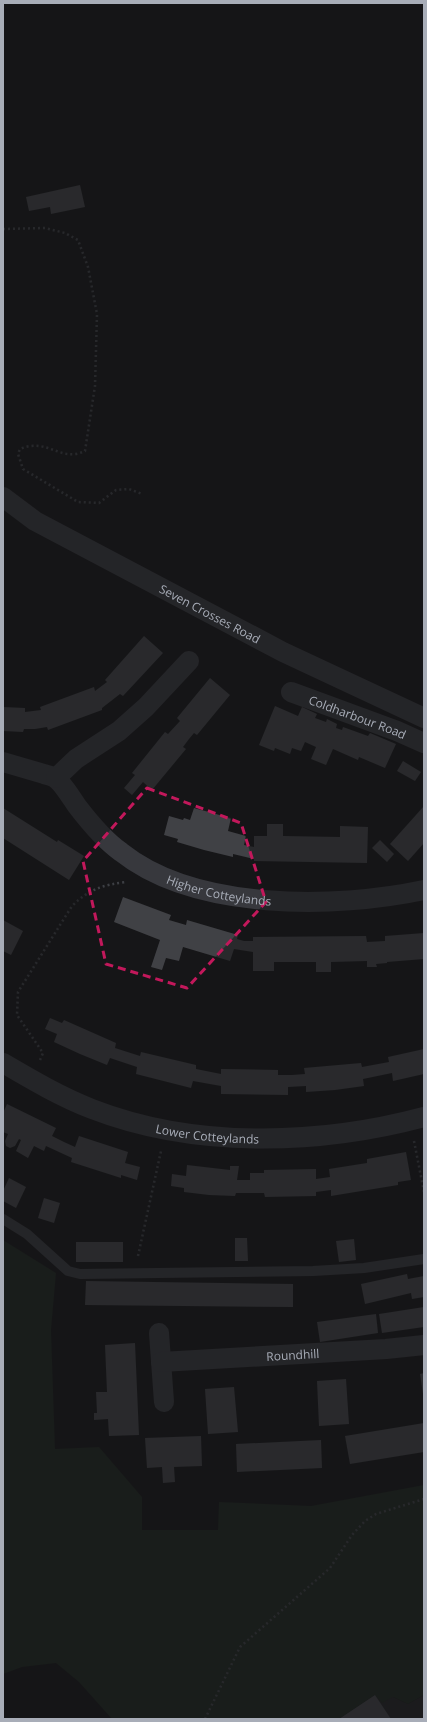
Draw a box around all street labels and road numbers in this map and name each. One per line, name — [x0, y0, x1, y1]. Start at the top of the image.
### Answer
street label: Seven Crosses Road — [157, 580, 264, 647]
street label: Coldharbour Road — [307, 691, 409, 743]
street label: Higher Cotteylands — [164, 871, 272, 909]
street label: Lower Cotteylands — [154, 1120, 259, 1147]
street label: Roundhill — [266, 1344, 320, 1364]

